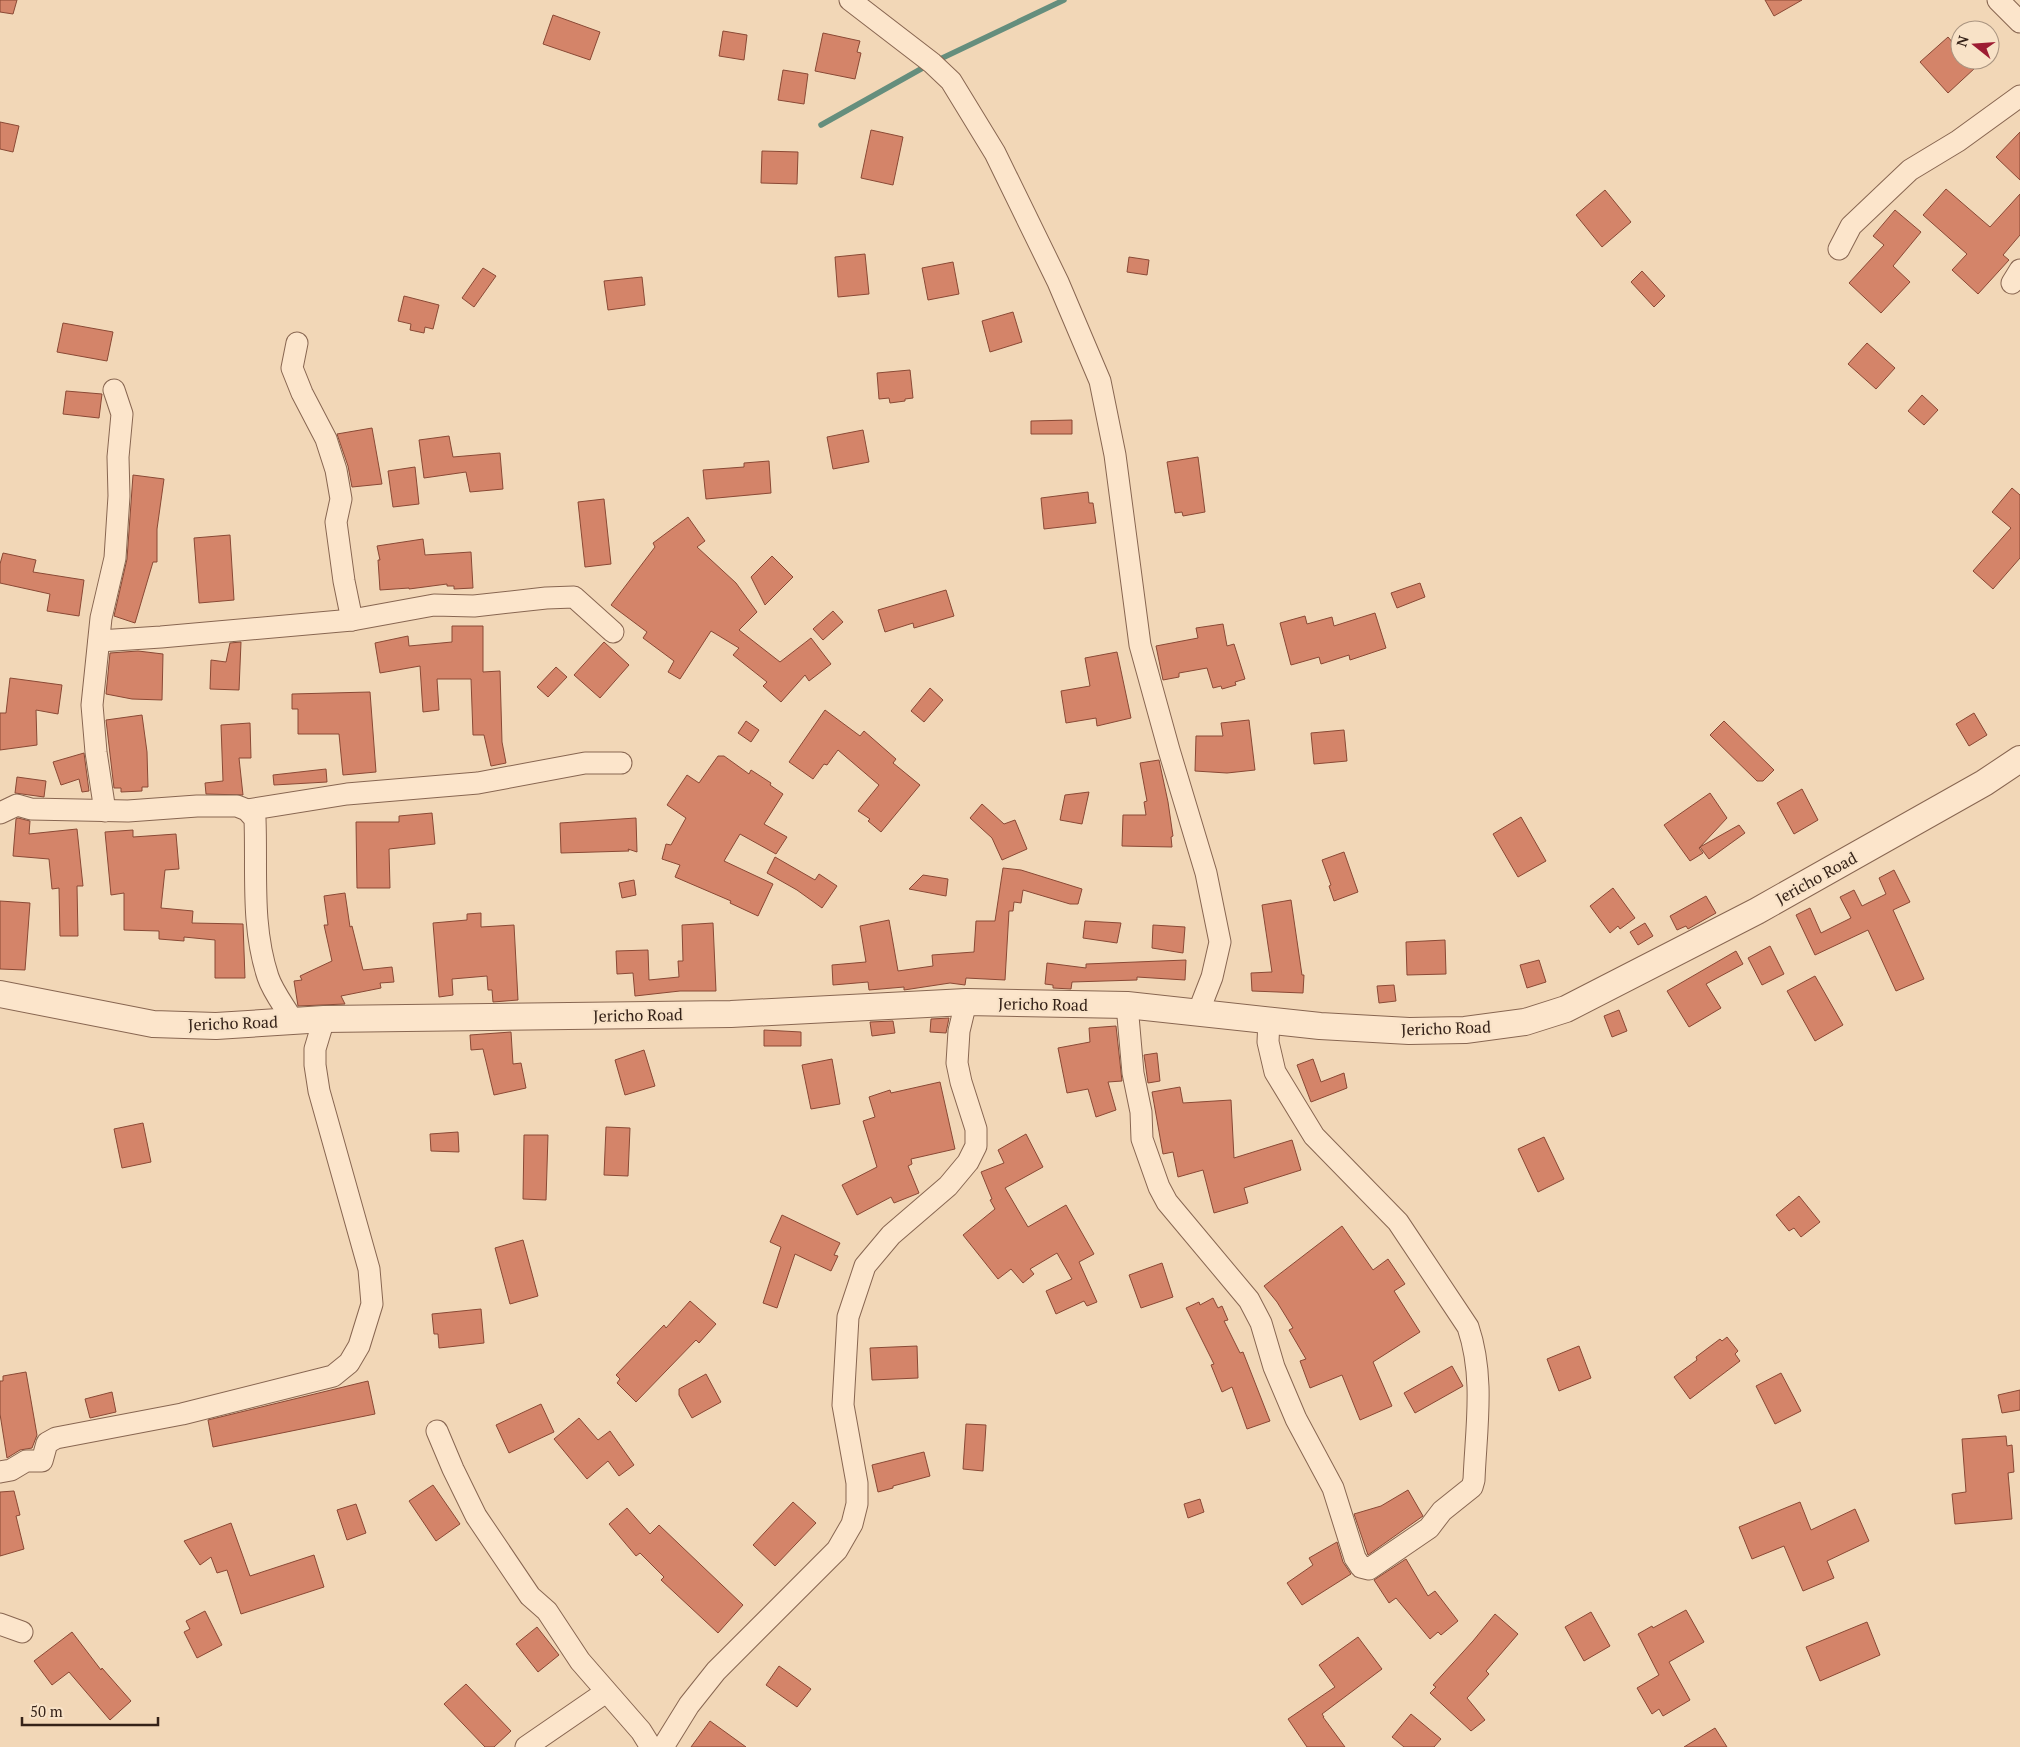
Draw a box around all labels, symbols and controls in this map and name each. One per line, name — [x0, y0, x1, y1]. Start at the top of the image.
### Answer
north arrow — [1950, 20, 2000, 70]
text: N — [1951, 33, 1973, 49]
street label: Jericho Road — [1771, 847, 1861, 909]
street label: Jericho Road — [998, 992, 1088, 1016]
street label: Jericho Road — [593, 1003, 683, 1027]
street label: Jericho Road — [188, 1010, 278, 1036]
street label: Jericho Road — [1401, 1015, 1491, 1041]
scale bar — [22, 1694, 159, 1726]
text: 50 m — [30, 1701, 63, 1721]

